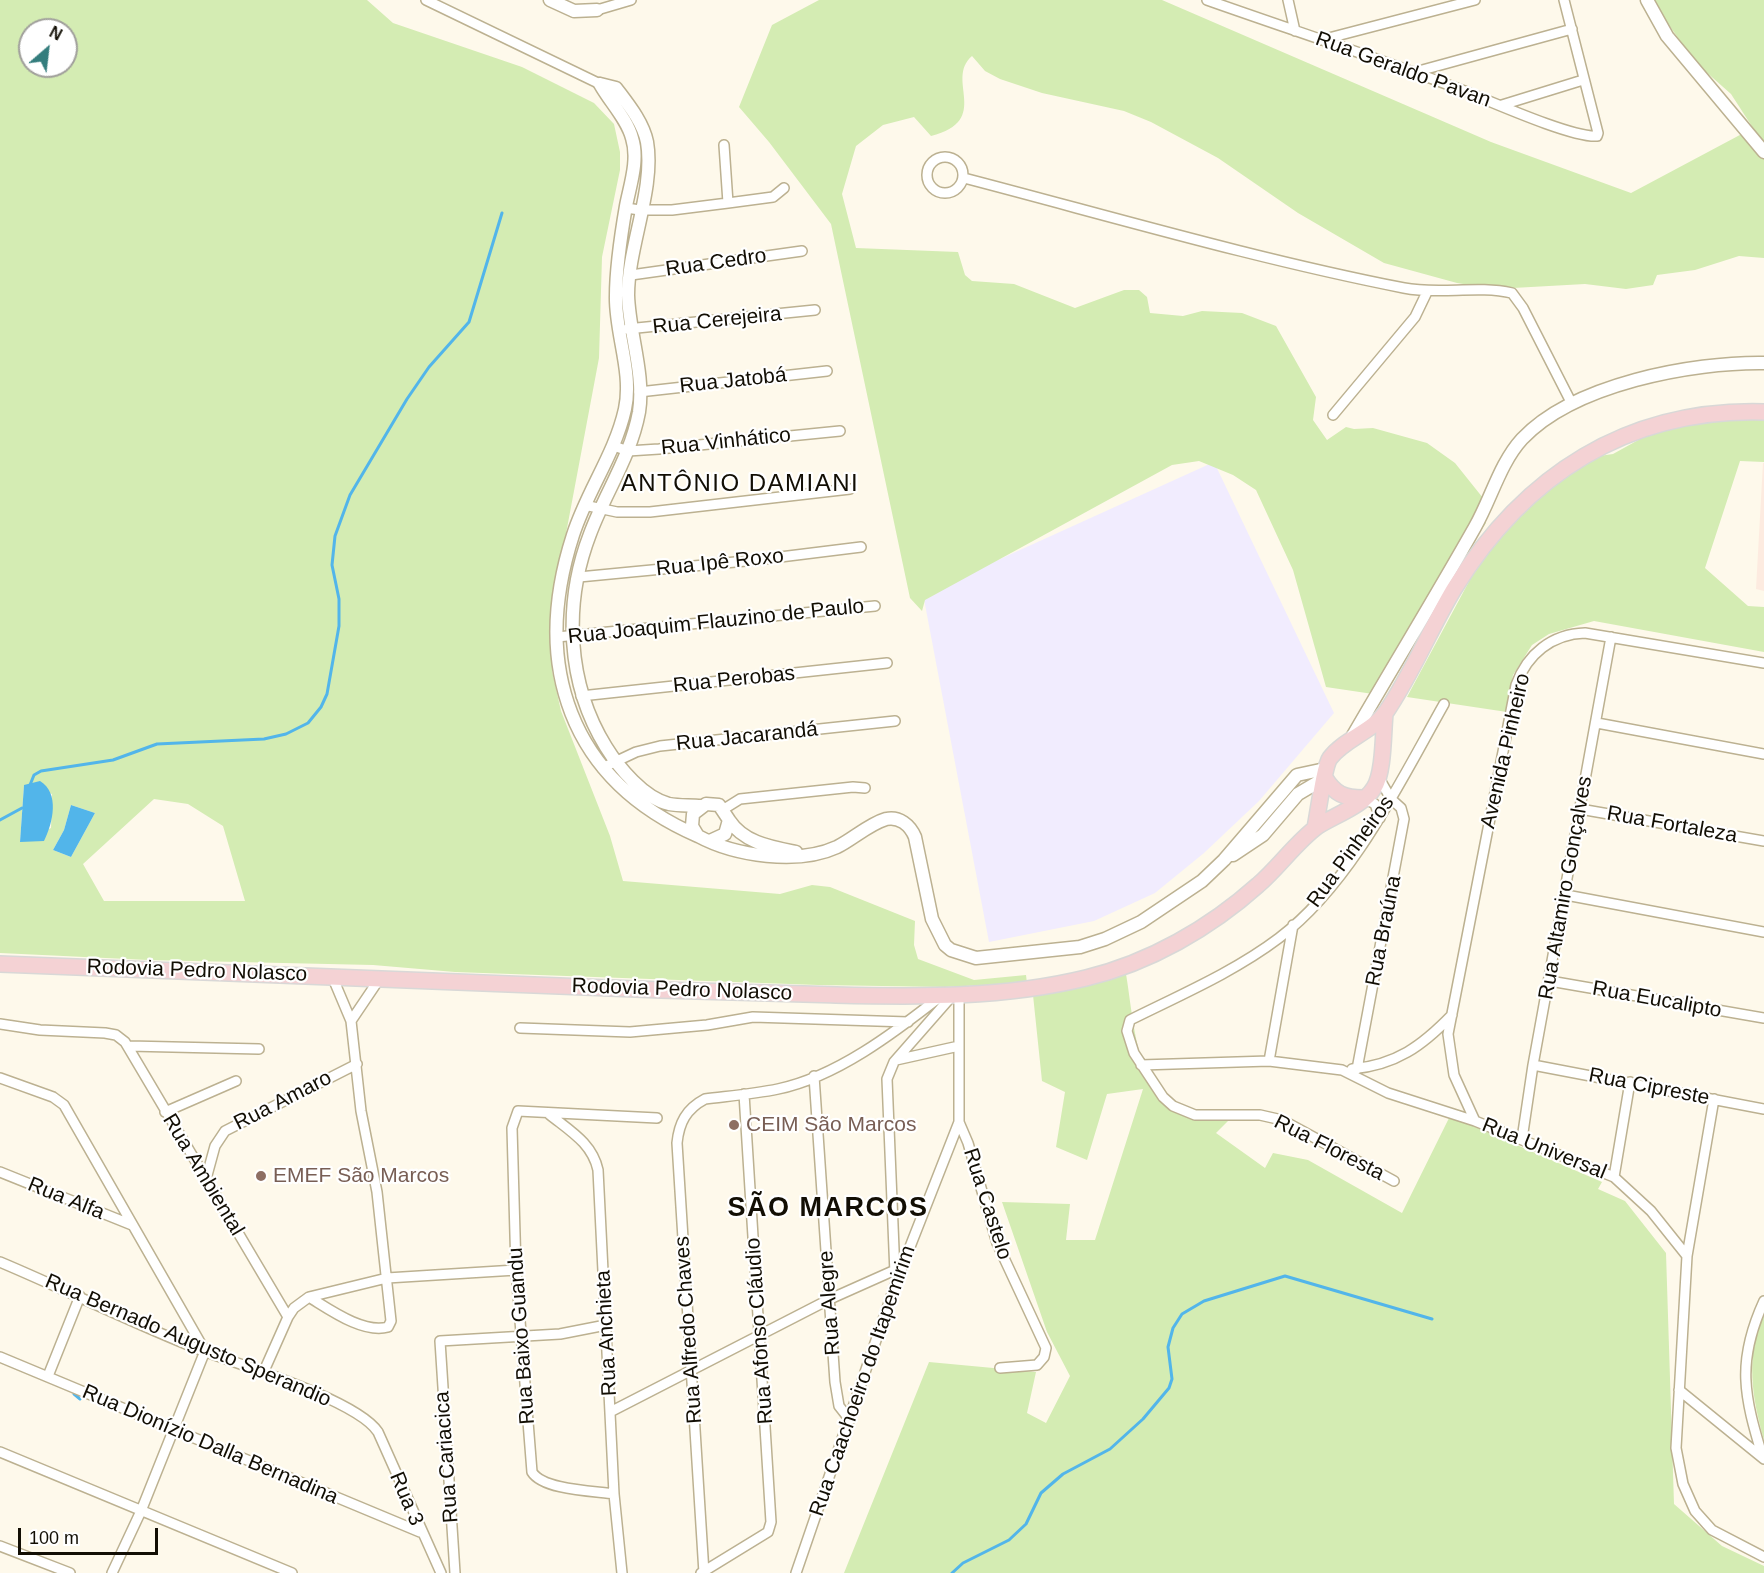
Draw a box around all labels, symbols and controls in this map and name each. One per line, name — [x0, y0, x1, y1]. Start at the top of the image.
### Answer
north arrow — [18, 18, 78, 78]
text: N — [47, 23, 65, 44]
street label: Rua Geraldo Pavan — [1312, 27, 1494, 113]
street label: Rua Cedro — [664, 243, 768, 283]
street label: Rua Cerejeira — [651, 302, 783, 340]
street label: Rua Jatobá — [678, 363, 788, 399]
street label: Rua Vinhático — [660, 423, 792, 461]
district label: ANTÔNIO DAMIANI — [621, 470, 859, 498]
street label: Rua Ipê Roxo — [655, 544, 785, 582]
street label: Rua Joaquim Flauzino de Paulo — [567, 594, 865, 650]
street label: Rua Perobas — [672, 661, 796, 699]
street label: Avenida Pinheiro — [1476, 671, 1536, 831]
street label: Rua Jacarandá — [675, 717, 819, 757]
street label: Rua Altamiro Gonçalves — [1534, 774, 1598, 1002]
street label: Rua Pinheiros — [1302, 791, 1400, 913]
street label: Rua Fortaleza — [1605, 801, 1739, 849]
street label: Rua Braúna — [1361, 874, 1407, 988]
street label: Rodovia Pedro Nolasco — [86, 955, 308, 987]
street label: Rodovia Pedro Nolasco — [571, 974, 793, 1006]
street label: Rua Eucalipto — [1590, 976, 1724, 1024]
street label: Rua Cipreste — [1586, 1063, 1712, 1111]
street label: Rua Amaro — [230, 1066, 336, 1136]
street label: Rua Ambiental — [157, 1109, 249, 1241]
street label: Rua Floresta — [1270, 1109, 1388, 1187]
place label: CEIM São Marcos — [746, 1112, 916, 1138]
street label: Rua Universal — [1478, 1113, 1610, 1185]
marker: CEIM São Marcos — [727, 1118, 741, 1132]
street label: Rua Castelo — [957, 1145, 1017, 1263]
place label: EMEF São Marcos — [273, 1163, 449, 1189]
marker: EMEF São Marcos — [254, 1169, 268, 1183]
street label: Rua Alfa — [24, 1172, 108, 1226]
district label: SÃO MARCOS — [727, 1193, 929, 1225]
street label: Rua Alfredo Chaves — [670, 1235, 708, 1425]
street label: Rua Afonso Cláudio — [741, 1237, 779, 1425]
street label: Rua Caachoeiro do Itapemirim — [805, 1242, 921, 1520]
street label: Rua Baixo Guandu — [503, 1247, 541, 1425]
street label: Rua Alegre — [814, 1250, 846, 1356]
street label: Rua Bernado Augusto Sperandio — [41, 1269, 335, 1413]
street label: Rua Anchieta — [591, 1269, 623, 1397]
street label: Rua Dionízio Dalla Bernadina — [78, 1380, 342, 1510]
street label: Rua Cariacica — [430, 1390, 464, 1524]
street label: Rua 3 — [383, 1468, 429, 1530]
scale bar — [21, 1516, 160, 1554]
text: 100 m — [29, 1528, 79, 1548]

